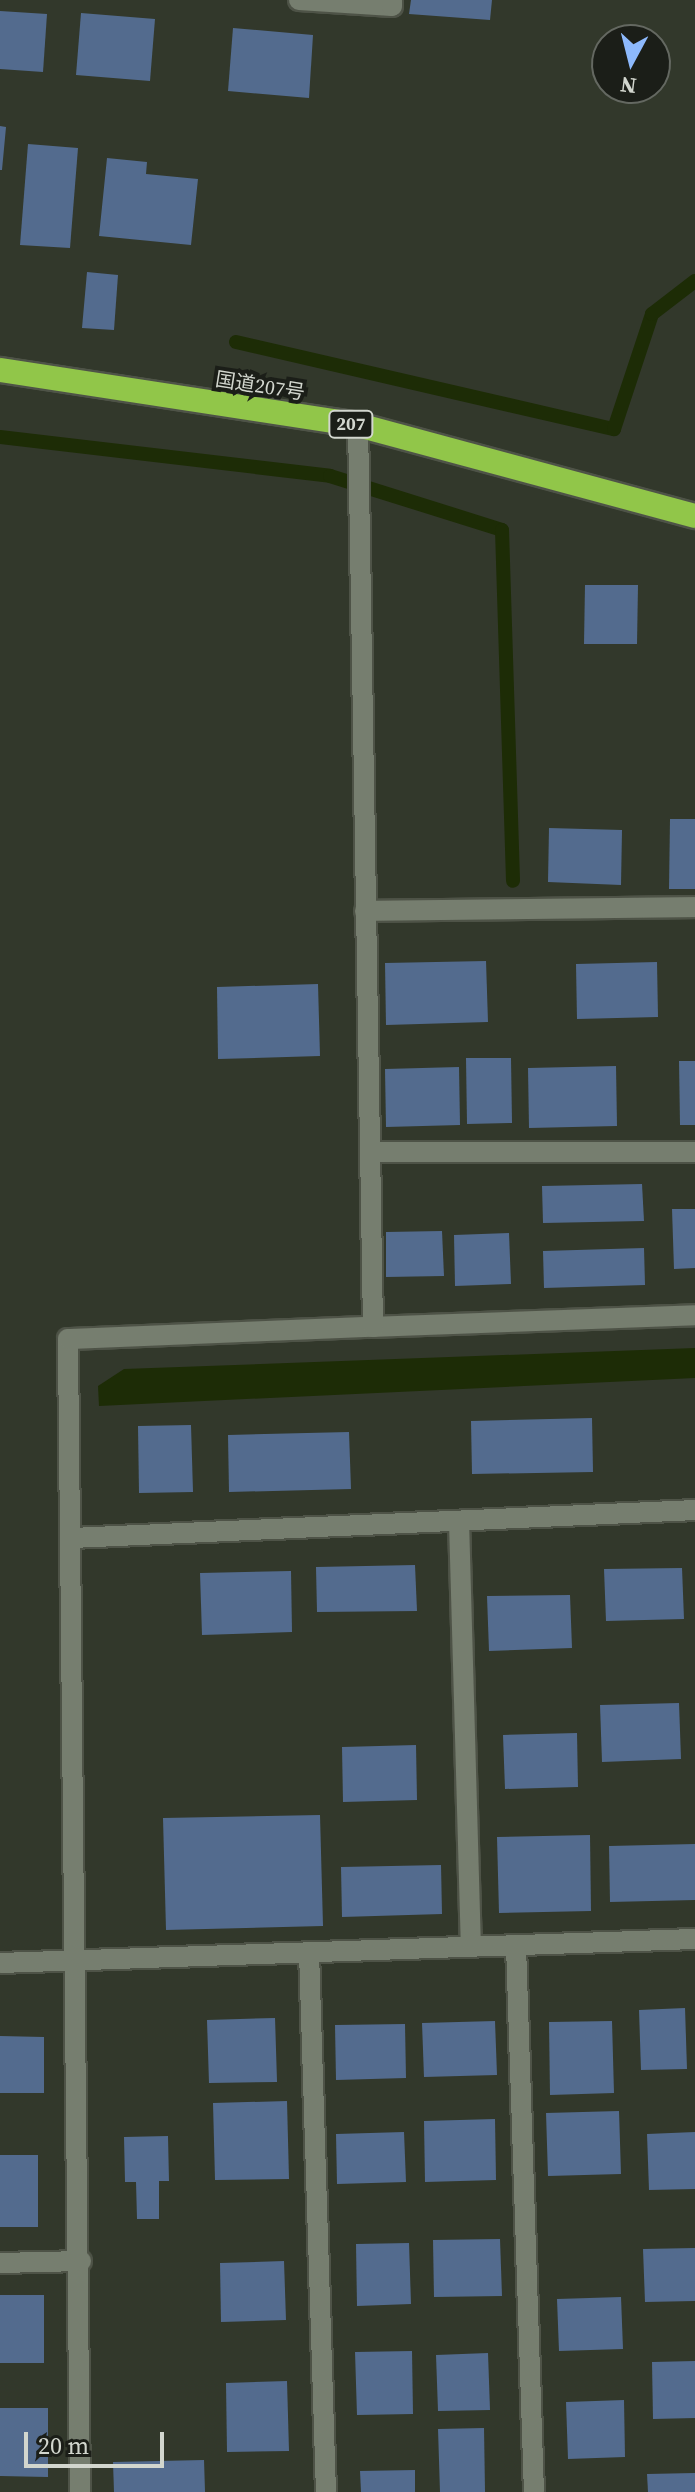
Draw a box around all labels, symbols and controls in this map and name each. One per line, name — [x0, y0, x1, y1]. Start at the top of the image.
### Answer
north arrow — [591, 24, 671, 104]
text: N — [619, 70, 638, 102]
street label: 国道207号 — [214, 367, 306, 405]
road number: 207 — [327, 410, 375, 438]
scale bar — [28, 2416, 168, 2466]
text: 20 m — [38, 2429, 89, 2462]

